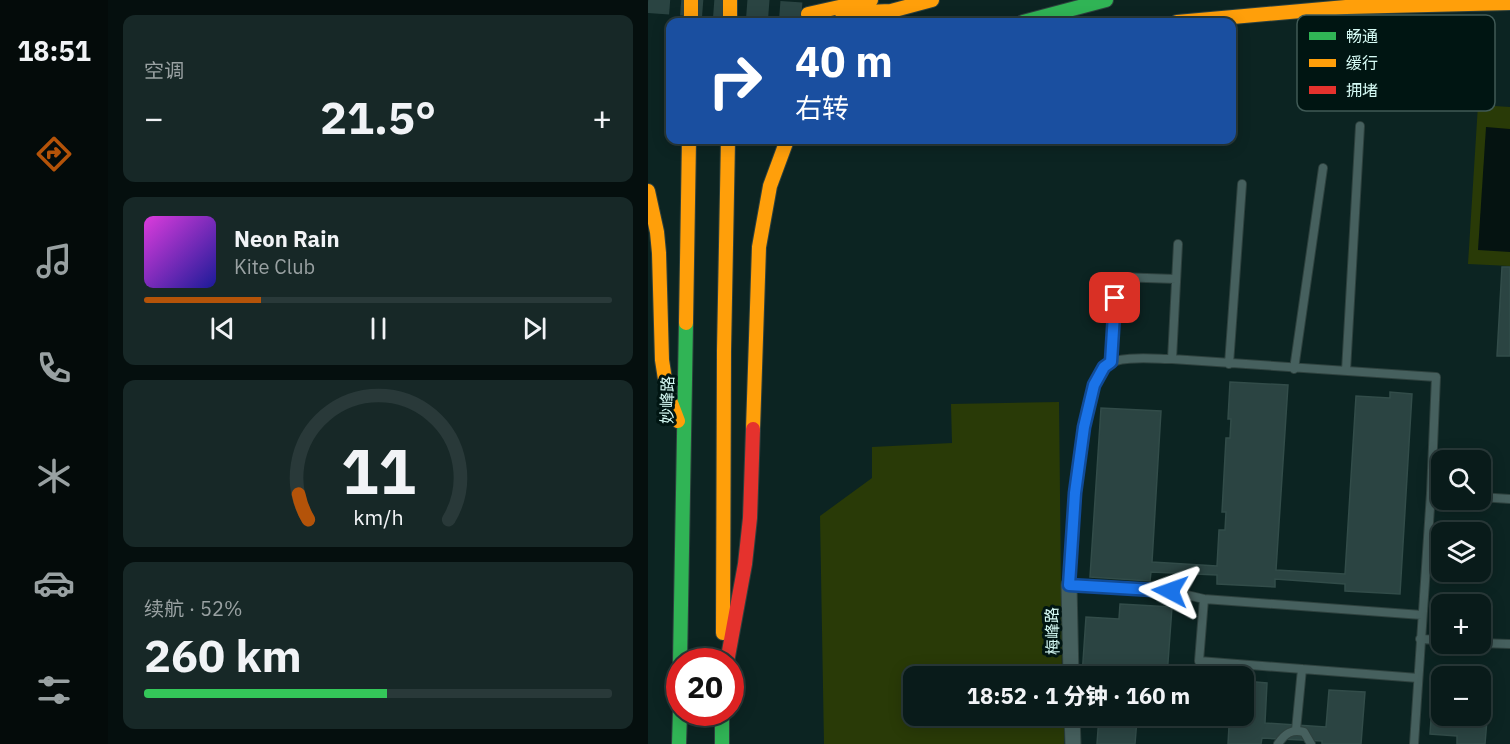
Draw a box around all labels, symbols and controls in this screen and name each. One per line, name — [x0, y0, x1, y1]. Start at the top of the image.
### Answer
legend — [1297, 15, 1495, 111]
text: 畅通 — [1346, 26, 1378, 46]
text: 18:51 — [17, 33, 91, 68]
text: 40 m — [795, 34, 893, 89]
icon: right — [696, 42, 774, 120]
text: 缓行 — [1346, 53, 1378, 73]
text: 空调 — [144, 57, 184, 84]
text: 拥堵 — [1346, 80, 1378, 100]
text: 21.5° — [320, 88, 436, 146]
text: 右转 — [795, 90, 849, 125]
text: − — [144, 96, 164, 139]
text: + — [592, 96, 612, 139]
icon: directions — [33, 133, 75, 175]
text: Neon Rain — [234, 224, 340, 253]
icon: music — [33, 240, 75, 282]
text: Kite Club — [234, 253, 315, 280]
pin — [1089, 272, 1140, 323]
icon: arrive — [1098, 281, 1131, 314]
icon: previous — [206, 312, 239, 345]
icon: pause — [362, 312, 395, 345]
icon: next — [518, 312, 551, 345]
icon: phone — [33, 347, 75, 389]
street label: 妙峰路 — [657, 376, 677, 424]
text: 11 — [341, 430, 415, 511]
map controls — [1431, 450, 1491, 726]
button: search — [1431, 450, 1491, 510]
icon: climate — [33, 455, 75, 497]
text: km/h — [353, 504, 403, 532]
button: layers — [1431, 522, 1491, 582]
position arrow — [1138, 559, 1202, 623]
icon: car — [33, 562, 75, 604]
button: + — [1431, 594, 1491, 654]
text: 续航 · 52% — [144, 595, 243, 622]
street label: 梅峰路 — [1042, 607, 1062, 655]
text: 260 km — [144, 626, 302, 684]
speed limit sign: 20 — [666, 648, 744, 726]
button: − — [1431, 666, 1491, 726]
icon: filters — [33, 669, 75, 711]
text: 18:52 · 1 分钟 · 160 m — [967, 681, 1190, 710]

